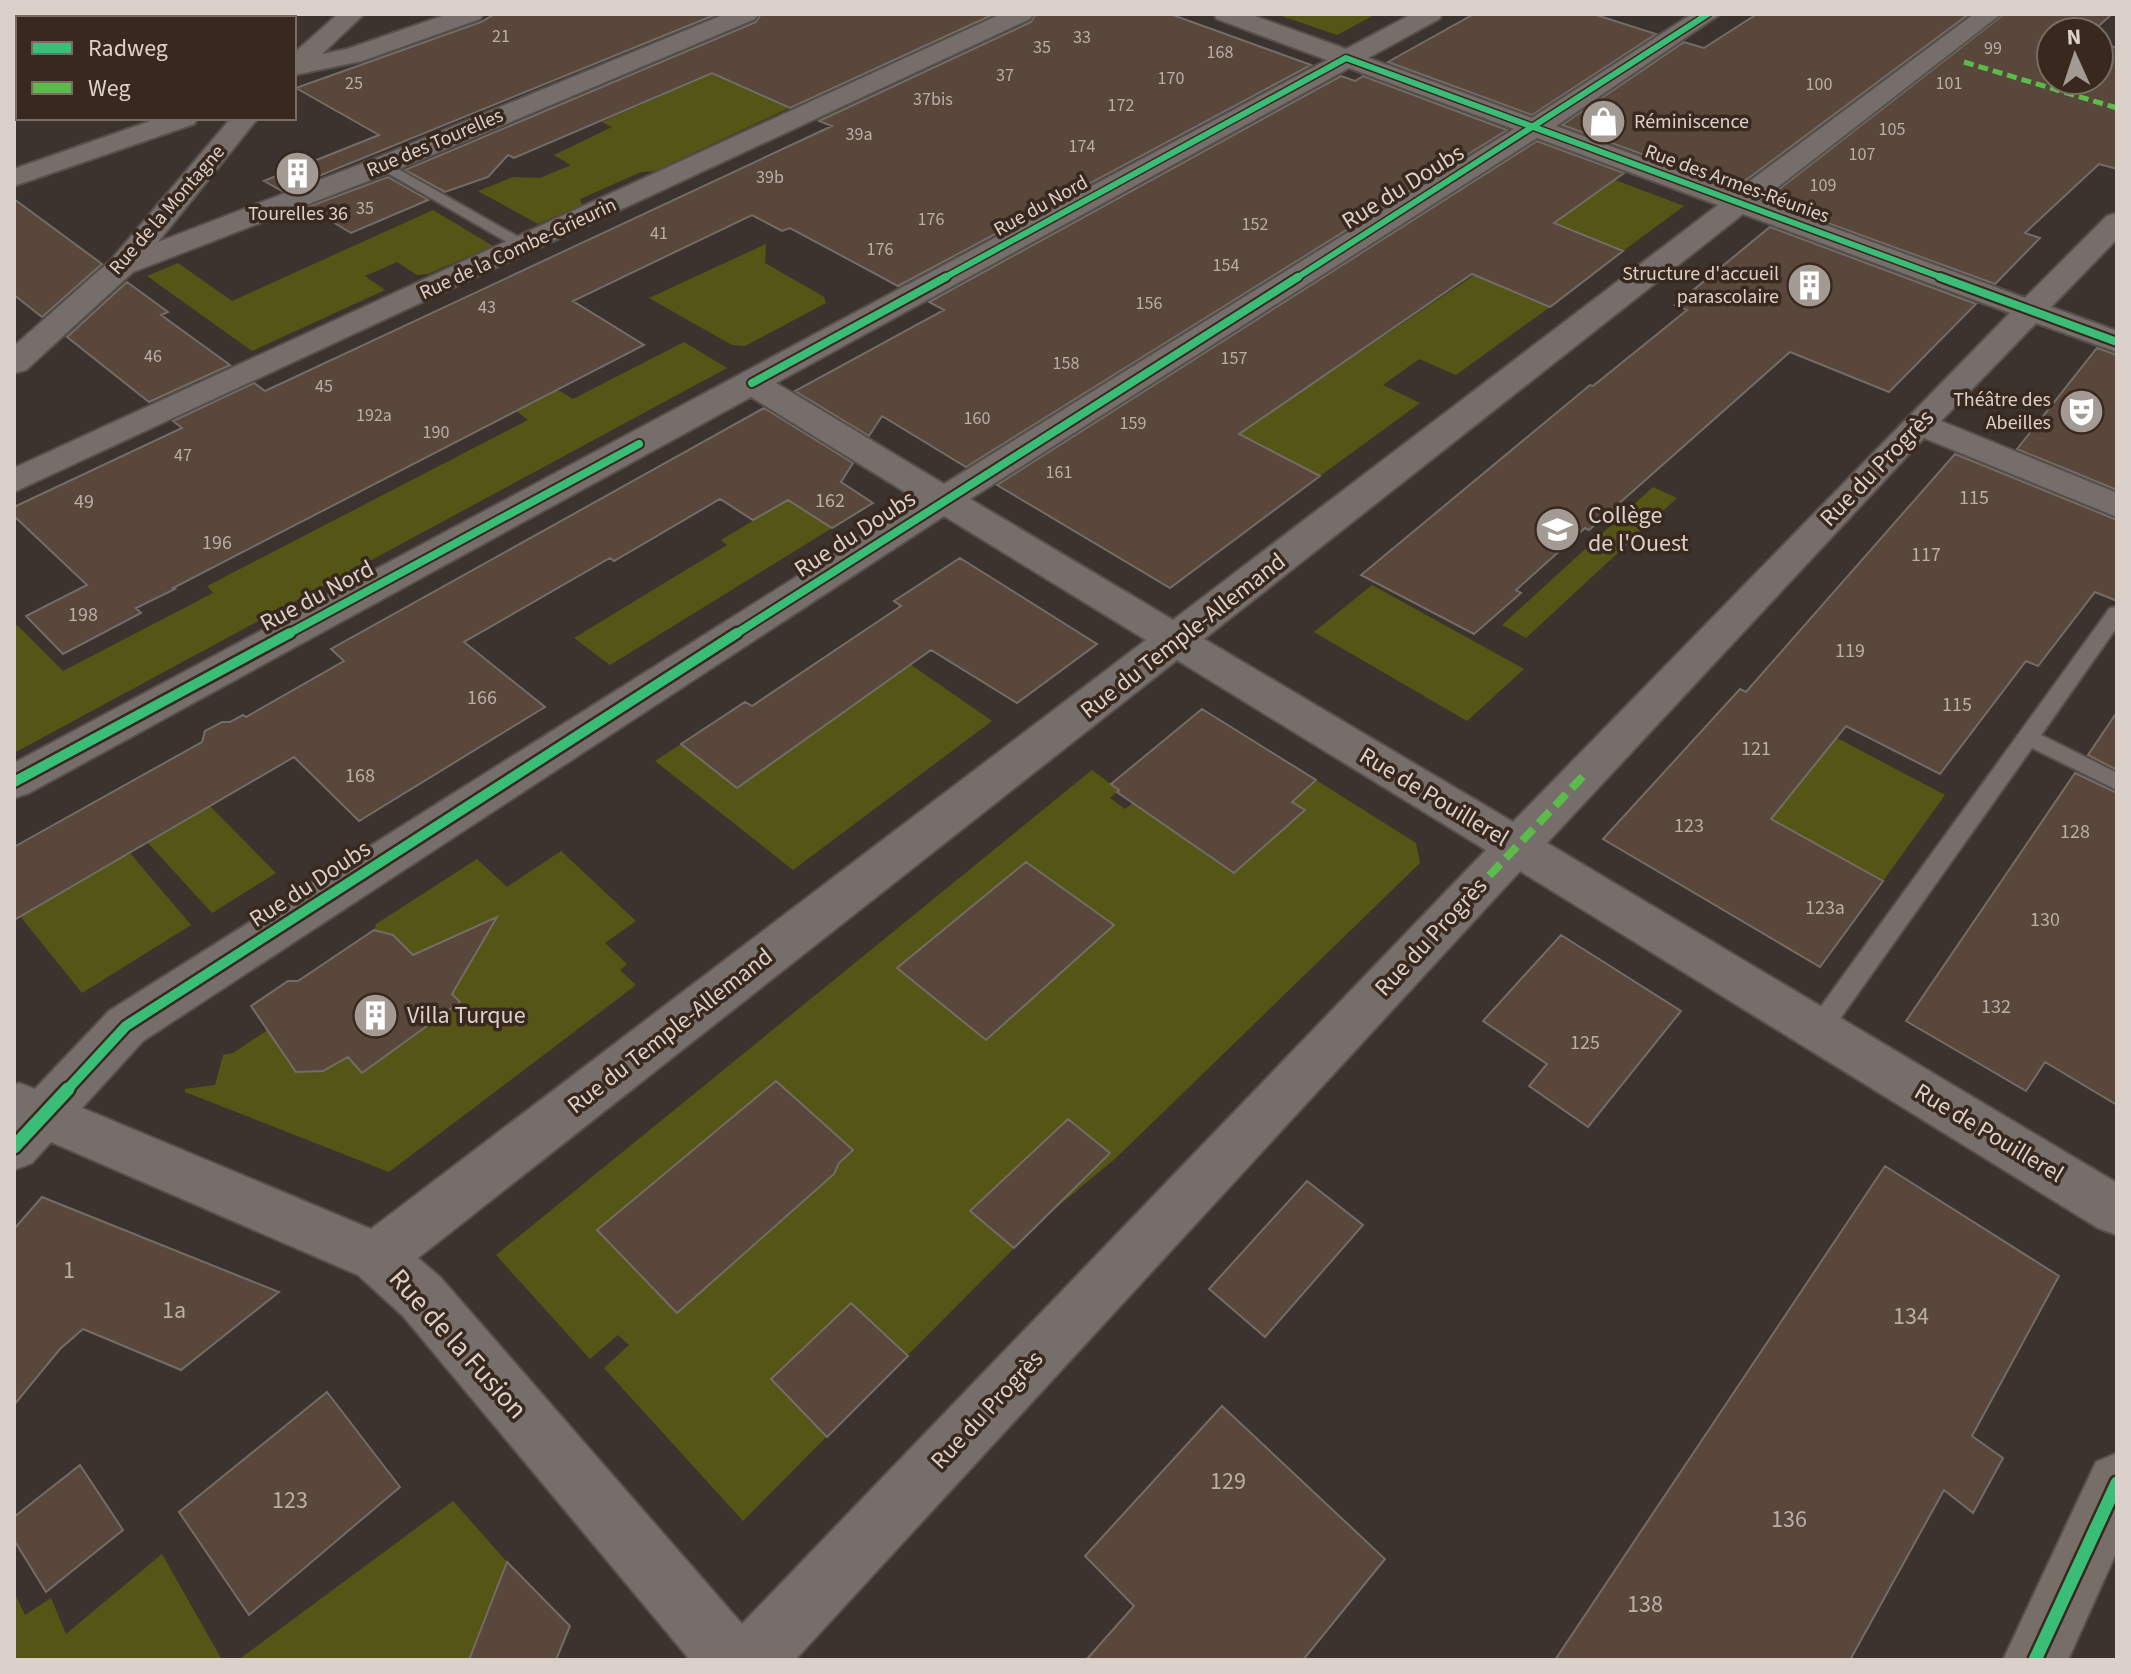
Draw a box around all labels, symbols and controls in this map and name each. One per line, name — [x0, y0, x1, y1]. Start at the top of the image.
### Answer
legend — [16, 16, 296, 120]
north arrow — [2035, 16, 2115, 96]
text: N — [2066, 21, 2082, 53]
house number: 21 — [492, 24, 510, 49]
house number: 33 — [1073, 25, 1091, 50]
text: Radweg — [88, 31, 168, 66]
house number: 35 — [1033, 35, 1051, 60]
house number: 99 — [1984, 36, 2002, 61]
house number: 168 — [1207, 40, 1233, 65]
house number: 37 — [996, 63, 1014, 88]
house number: 170 — [1158, 66, 1184, 91]
text: Weg — [88, 71, 131, 106]
house number: 25 — [345, 71, 363, 96]
house number: 101 — [1936, 71, 1962, 96]
house number: 100 — [1806, 72, 1832, 97]
house number: 37bis — [913, 87, 953, 112]
house number: 172 — [1108, 93, 1134, 118]
shop icon: Réminiscence — [1579, 98, 1627, 146]
street label: Rue des Tourelles — [362, 102, 508, 184]
place label: Réminiscence — [1634, 108, 1749, 136]
house number: 105 — [1879, 117, 1905, 142]
house number: 39a — [846, 122, 872, 147]
house number: 174 — [1069, 134, 1095, 159]
street label: Rue du Doubs — [1335, 135, 1471, 239]
street label: Rue des Armes-Réunies — [1641, 138, 1833, 230]
street label: Rue de la Montagne — [103, 139, 231, 281]
house number: 107 — [1849, 142, 1875, 167]
building icon: Tourelles 36 — [274, 150, 322, 198]
house number: 39b — [756, 165, 784, 190]
street label: Rue du Nord — [989, 169, 1093, 243]
house number: 109 — [1810, 173, 1836, 198]
street label: Rue de la Combe-Grieurin — [415, 191, 621, 307]
house number: 35 — [356, 196, 374, 221]
place label: Tourelles 36 — [248, 200, 348, 228]
house number: 176 — [918, 207, 944, 232]
house number: 152 — [1242, 212, 1268, 237]
house number: 41 — [650, 221, 668, 246]
house number: 176 — [867, 237, 893, 262]
house number: 154 — [1213, 253, 1239, 278]
place label: Structure d'accueil parascolaire — [1622, 260, 1779, 311]
building icon: Structure d'accueil parascolaire — [1786, 262, 1834, 310]
house number: 156 — [1136, 291, 1162, 316]
house number: 43 — [478, 295, 496, 320]
house number: 46 — [144, 344, 162, 369]
house number: 157 — [1221, 346, 1247, 371]
house number: 158 — [1053, 351, 1079, 376]
house number: 45 — [315, 374, 333, 399]
place label: Théâtre des Abeilles — [1953, 386, 2051, 437]
theatre icon: Théâtre des Abeilles — [2058, 387, 2106, 435]
street label: Rue du Progrès — [1812, 401, 1942, 535]
house number: 192a — [356, 403, 392, 428]
house number: 160 — [964, 406, 990, 431]
house number: 159 — [1120, 411, 1146, 436]
house number: 190 — [423, 420, 449, 445]
house number: 47 — [174, 443, 192, 468]
house number: 161 — [1046, 460, 1072, 485]
street label: Rue du Doubs — [787, 482, 923, 586]
house number: 115 — [1959, 484, 1989, 512]
house number: 162 — [815, 487, 845, 515]
house number: 49 — [74, 488, 94, 516]
place label: Collège de l'Ouest — [1588, 498, 1689, 561]
school or university icon: Collège de l'Ouest — [1533, 505, 1581, 553]
house number: 196 — [202, 529, 232, 557]
house number: 117 — [1911, 541, 1941, 569]
street label: Rue du Temple-Allemand — [1073, 545, 1293, 727]
street label: Rue du Nord — [254, 551, 380, 641]
house number: 198 — [68, 601, 98, 629]
house number: 119 — [1835, 637, 1865, 665]
house number: 166 — [467, 684, 497, 712]
house number: 115 — [1942, 691, 1972, 719]
house number: 121 — [1741, 735, 1771, 763]
street label: Rue de Pouillerel — [1353, 739, 1515, 855]
house number: 168 — [345, 762, 375, 790]
house number: 123 — [1674, 812, 1704, 840]
house number: 128 — [2060, 818, 2090, 846]
street label: Rue du Doubs — [242, 832, 378, 936]
street label: Rue du Progrès — [1367, 870, 1495, 1004]
house number: 123a — [1805, 894, 1845, 922]
house number: 130 — [2030, 906, 2060, 934]
street label: Rue du Temple-Allemand — [560, 940, 780, 1122]
building icon: Villa Turque — [352, 991, 400, 1039]
house number: 132 — [1981, 993, 2011, 1021]
place label: Villa Turque — [407, 998, 526, 1033]
house number: 125 — [1570, 1029, 1600, 1057]
street label: Rue de Pouillerel — [1908, 1075, 2070, 1191]
house number: 1 — [63, 1253, 75, 1288]
street label: Rue de la Fusion — [379, 1260, 537, 1428]
house number: 1a — [162, 1293, 186, 1328]
house number: 134 — [1893, 1299, 1929, 1334]
street label: Rue du Progrès — [923, 1343, 1051, 1477]
house number: 129 — [1210, 1464, 1246, 1499]
house number: 123 — [272, 1483, 308, 1518]
house number: 136 — [1771, 1502, 1807, 1537]
house number: 138 — [1627, 1587, 1663, 1622]

